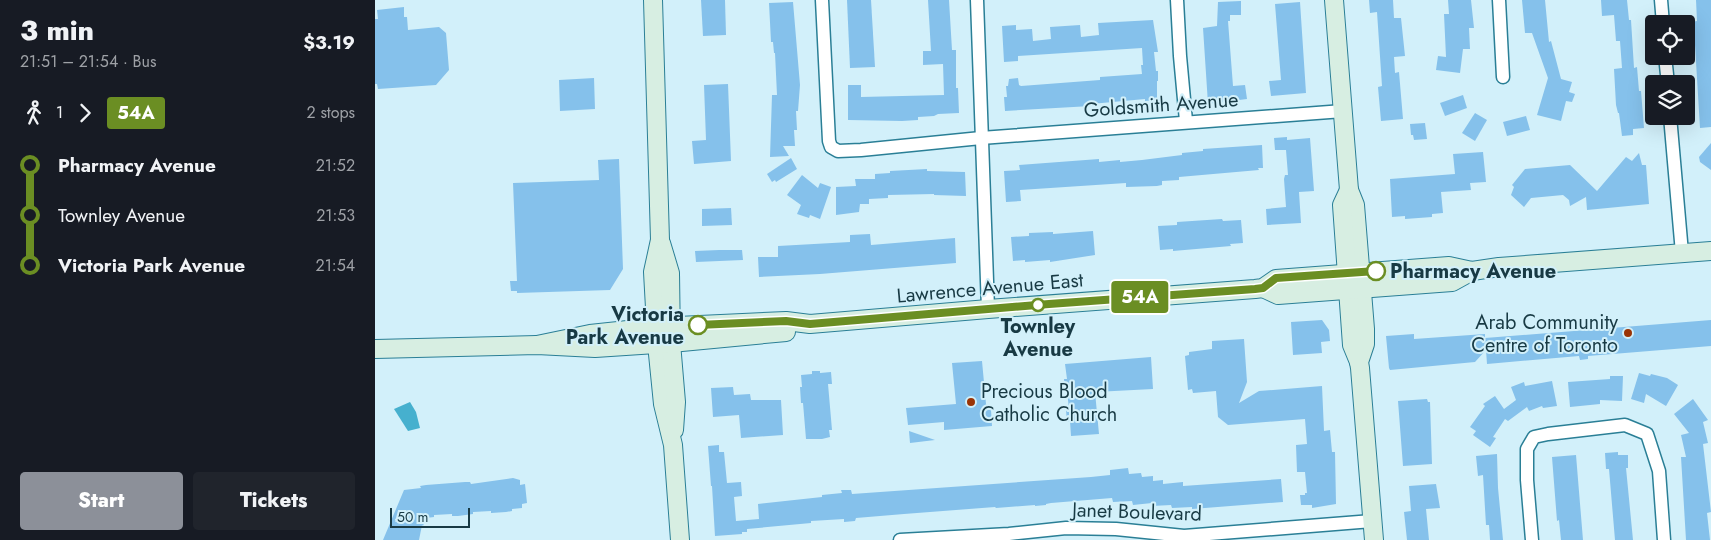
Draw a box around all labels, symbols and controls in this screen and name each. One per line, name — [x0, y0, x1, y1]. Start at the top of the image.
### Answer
text: 3 min — [20, 10, 94, 51]
map controls — [1645, 15, 1695, 125]
button: locate — [1645, 15, 1695, 65]
text: $3.19 — [303, 29, 355, 56]
text: 21:51 – 21:54 · Bus — [20, 50, 156, 73]
button: layers — [1645, 75, 1695, 125]
street label: Goldsmith Avenue — [1083, 85, 1239, 125]
icon: walk — [20, 99, 48, 127]
icon: forward — [71, 99, 99, 127]
text: 54A — [117, 100, 155, 126]
text: 1 — [56, 101, 63, 124]
text: 2 stops — [307, 101, 355, 124]
text: Pharmacy Avenue — [58, 152, 216, 179]
text: 21:52 — [316, 154, 355, 177]
text: Townley Avenue — [58, 202, 185, 229]
text: 21:53 — [316, 204, 355, 227]
text: Victoria Park Avenue — [58, 252, 245, 279]
text: 21:54 — [316, 254, 355, 277]
place label: Pharmacy Avenue — [1390, 257, 1556, 286]
marker: Pharmacy Avenue — [1366, 261, 1386, 281]
street label: Lawrence Avenue East — [896, 265, 1085, 311]
line badge: 54A — [1111, 281, 1169, 313]
text: 54A — [1121, 284, 1159, 310]
marker: Townley Avenue — [1031, 298, 1045, 312]
place label: Victoria Park Avenue — [566, 300, 684, 352]
place label: Arab Community Centre of Toronto — [1471, 308, 1618, 360]
place label: Townley Avenue — [1001, 312, 1076, 364]
marker: Victoria Park Avenue — [688, 315, 708, 335]
marker: Arab Community Centre of Toronto — [1622, 327, 1634, 339]
place label: Precious Blood Catholic Church — [981, 377, 1117, 429]
marker: Precious Blood Catholic Church — [965, 396, 977, 408]
button: Start — [20, 472, 183, 530]
button: Tickets — [193, 472, 355, 530]
street label: Janet Boulevard — [1069, 495, 1202, 529]
scale bar — [390, 505, 470, 528]
text: 50 m — [397, 507, 428, 527]

